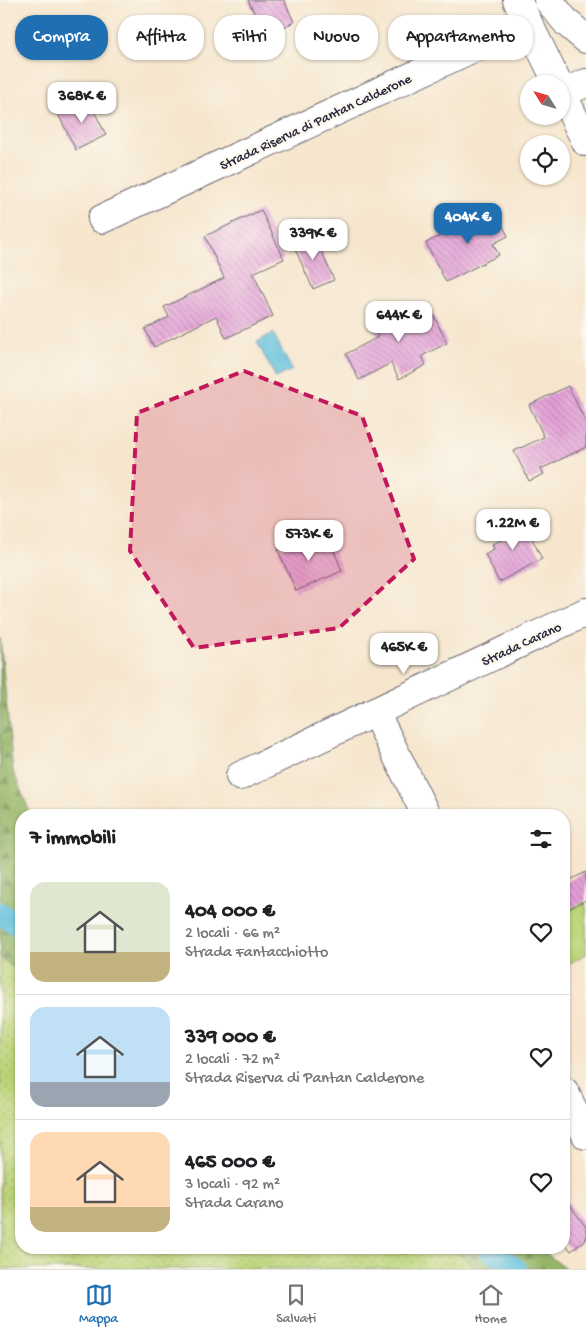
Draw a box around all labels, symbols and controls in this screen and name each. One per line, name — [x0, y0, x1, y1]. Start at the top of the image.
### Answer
chip: Compra — [15, 15, 108, 60]
chip: Affitta — [118, 15, 204, 60]
chip: Filtri — [214, 15, 285, 60]
chip: Nuovo — [295, 15, 378, 60]
chip: Appartamento — [388, 15, 533, 60]
street label: Strada Riserva di Pantan Calderone — [218, 71, 415, 175]
north arrow — [520, 75, 570, 125]
map controls — [520, 75, 570, 185]
pin: 368K € — [41, 82, 123, 124]
text: 368K € — [58, 88, 106, 107]
button: locate — [520, 135, 570, 185]
pin: 404K € — [427, 202, 509, 245]
text: 404K € — [445, 209, 491, 228]
pin: 339K € — [272, 218, 354, 261]
text: 339K € — [290, 225, 336, 244]
pin: 644K € — [358, 300, 440, 343]
text: 644K € — [376, 307, 422, 326]
pin: 1.22M € — [467, 508, 559, 551]
text: 1.22M € — [487, 515, 539, 534]
pin: 573K € — [268, 520, 350, 562]
text: 573K € — [285, 526, 333, 545]
street label: Strada Carano — [479, 619, 565, 671]
pin: 465K € — [363, 632, 445, 675]
text: 465K € — [381, 639, 427, 658]
icon: filters — [527, 825, 555, 853]
text: 7 immobili — [30, 827, 116, 852]
text: 404 000 € — [185, 900, 275, 925]
icon: home — [70, 902, 130, 962]
icon: heart — [527, 918, 555, 946]
text: 2 locali · 66 m² — [185, 925, 280, 944]
text: Strada Fantacchiotto — [185, 944, 328, 963]
text: 339 000 € — [185, 1026, 276, 1051]
icon: home — [70, 1027, 130, 1087]
icon: heart — [527, 1043, 555, 1071]
text: 2 locali · 72 m² — [185, 1051, 280, 1070]
text: Strada Riserva di Pantan Calderone — [185, 1070, 424, 1089]
text: 465 000 € — [185, 1151, 275, 1176]
icon: home — [70, 1152, 130, 1212]
icon: heart — [527, 1168, 555, 1196]
text: 3 locali · 92 m² — [185, 1176, 280, 1195]
text: Strada Carano — [185, 1195, 284, 1214]
tab: Mappa — [79, 1281, 118, 1328]
tab: Salvati — [276, 1281, 316, 1328]
tab: Home — [474, 1281, 507, 1328]

